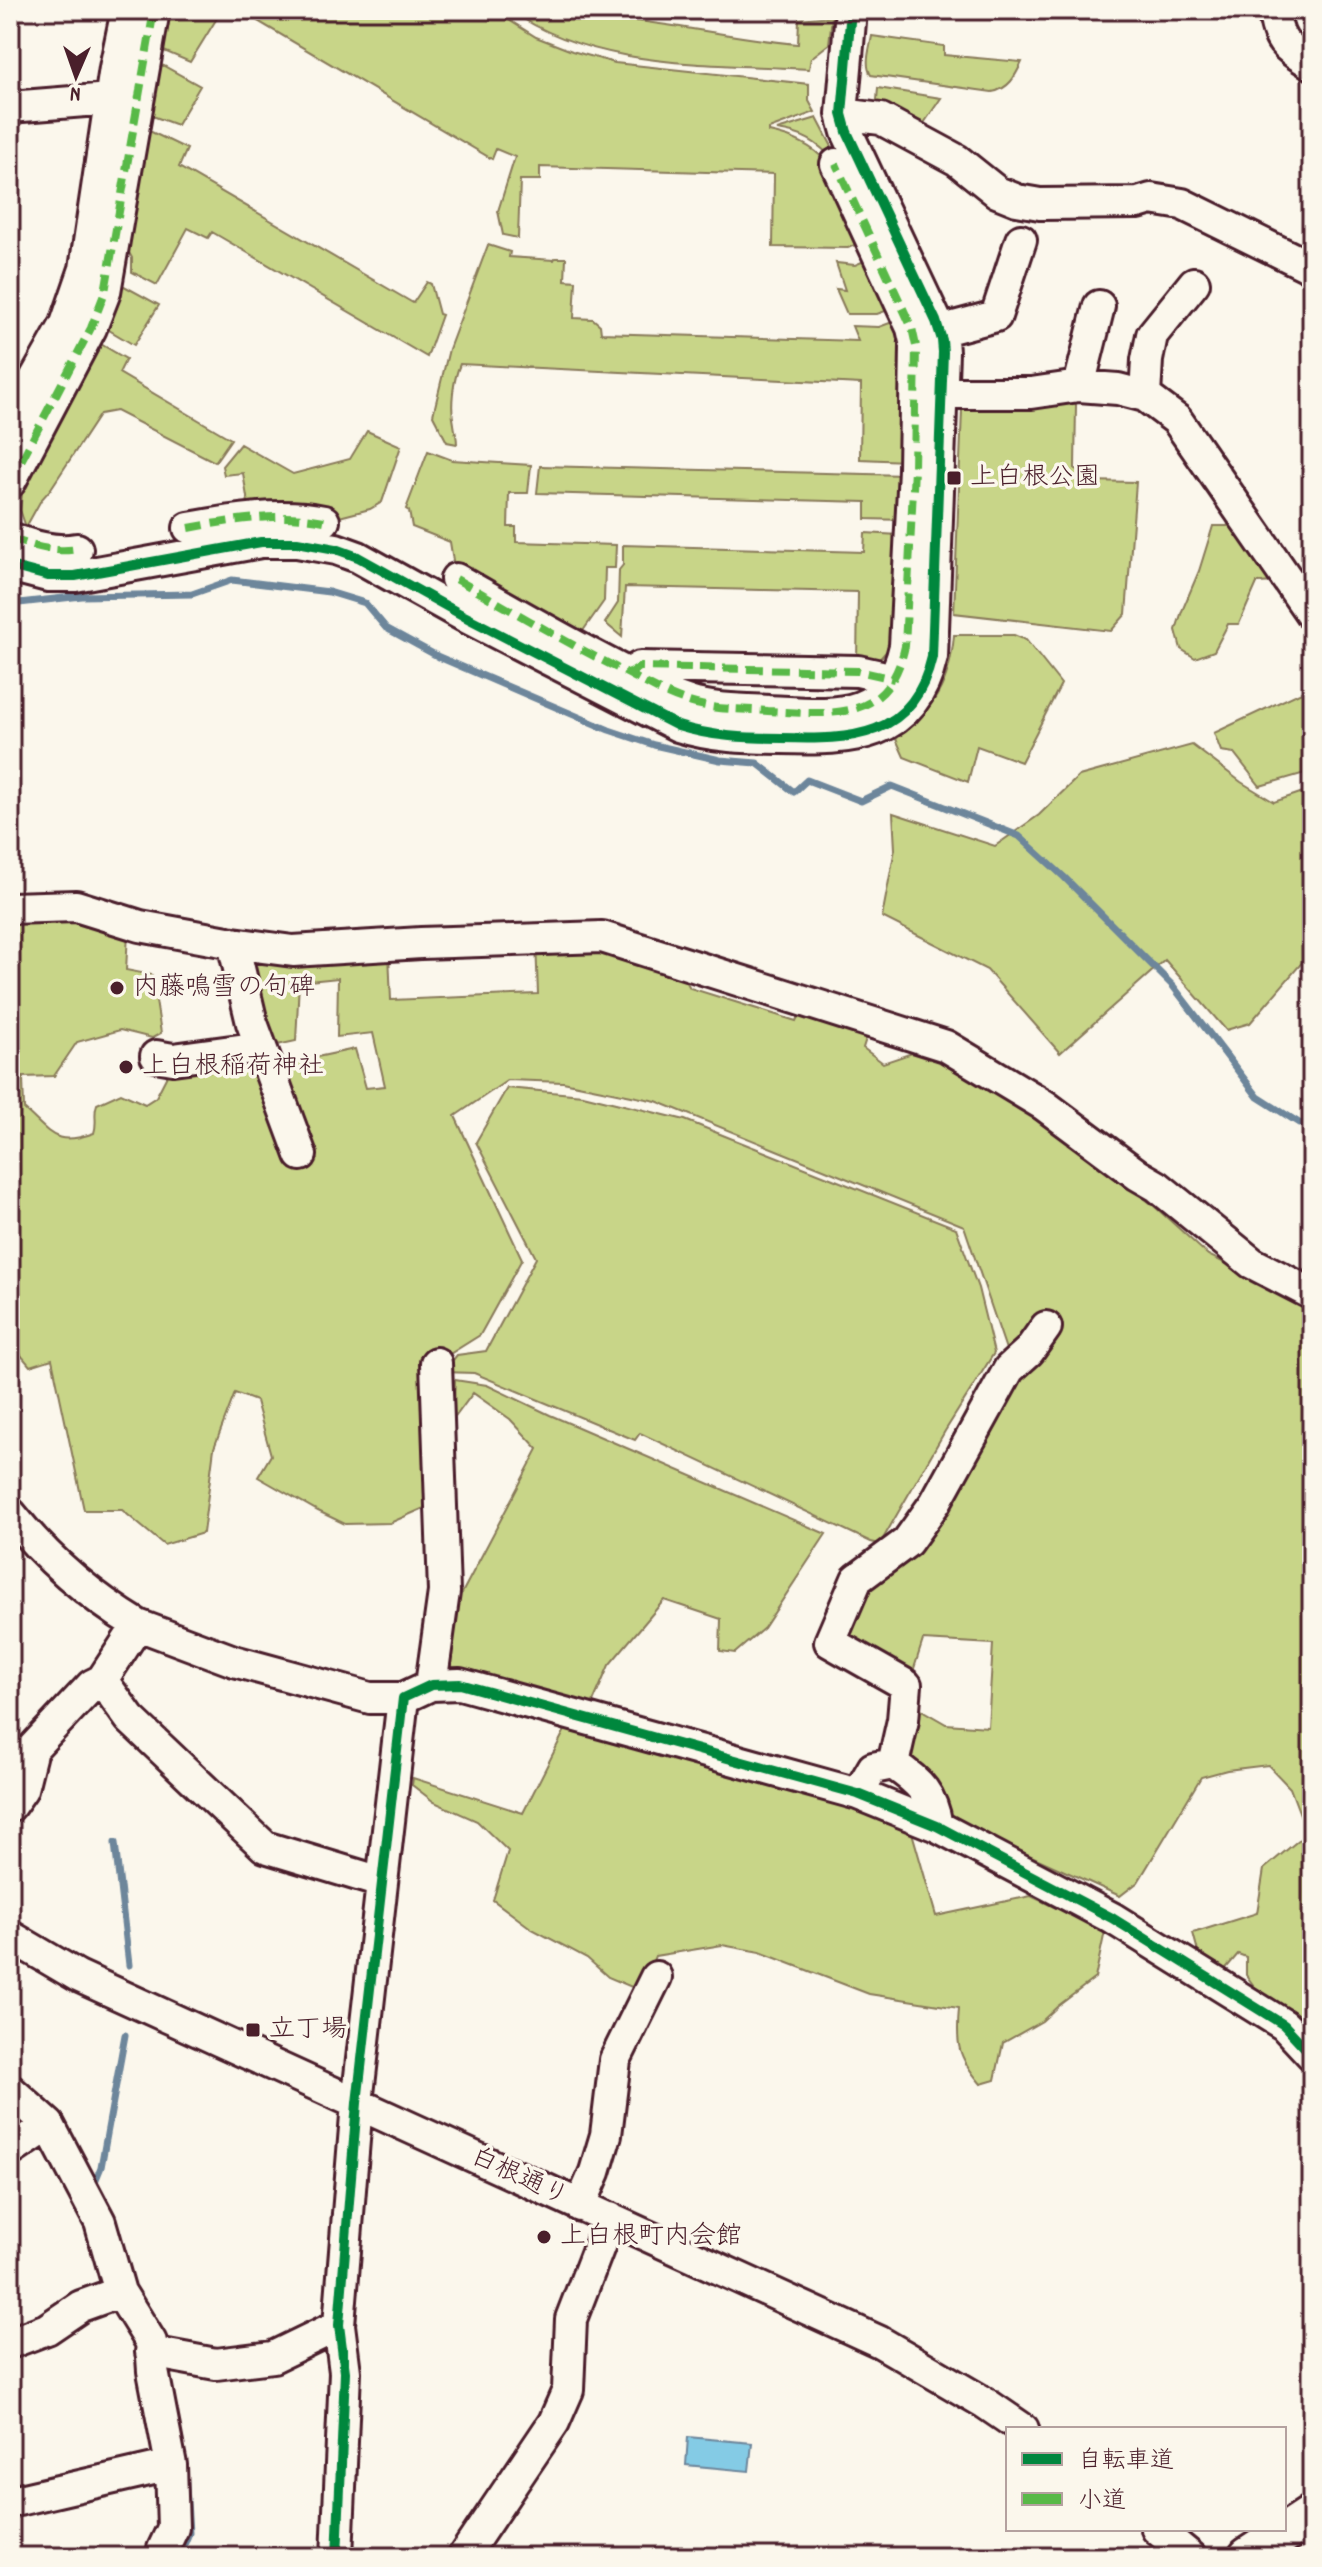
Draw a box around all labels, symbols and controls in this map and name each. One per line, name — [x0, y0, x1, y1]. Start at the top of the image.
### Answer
north arrow — [36, 36, 116, 116]
text: N — [69, 77, 81, 108]
place label: 上白根公園 — [970, 460, 1100, 497]
marker: 上白根公園 — [945, 469, 963, 487]
place label: 内藤鳴雪の句碑 — [133, 970, 315, 1007]
marker: 内藤鳴雪の句碑 — [108, 979, 126, 997]
place label: 上白根稲荷神社 — [142, 1049, 324, 1086]
marker: 上白根稲荷神社 — [117, 1058, 135, 1076]
place label: 立丁場 — [269, 2012, 347, 2049]
marker: 立丁場 — [244, 2021, 262, 2039]
street label: 白根通り — [464, 2139, 574, 2217]
place label: 上白根町内会館 — [560, 2219, 742, 2256]
marker: 上白根町内会館 — [535, 2228, 553, 2246]
legend — [1006, 2427, 1286, 2531]
text: 自転車道 — [1078, 2445, 1174, 2479]
text: 小道 — [1078, 2485, 1126, 2519]

